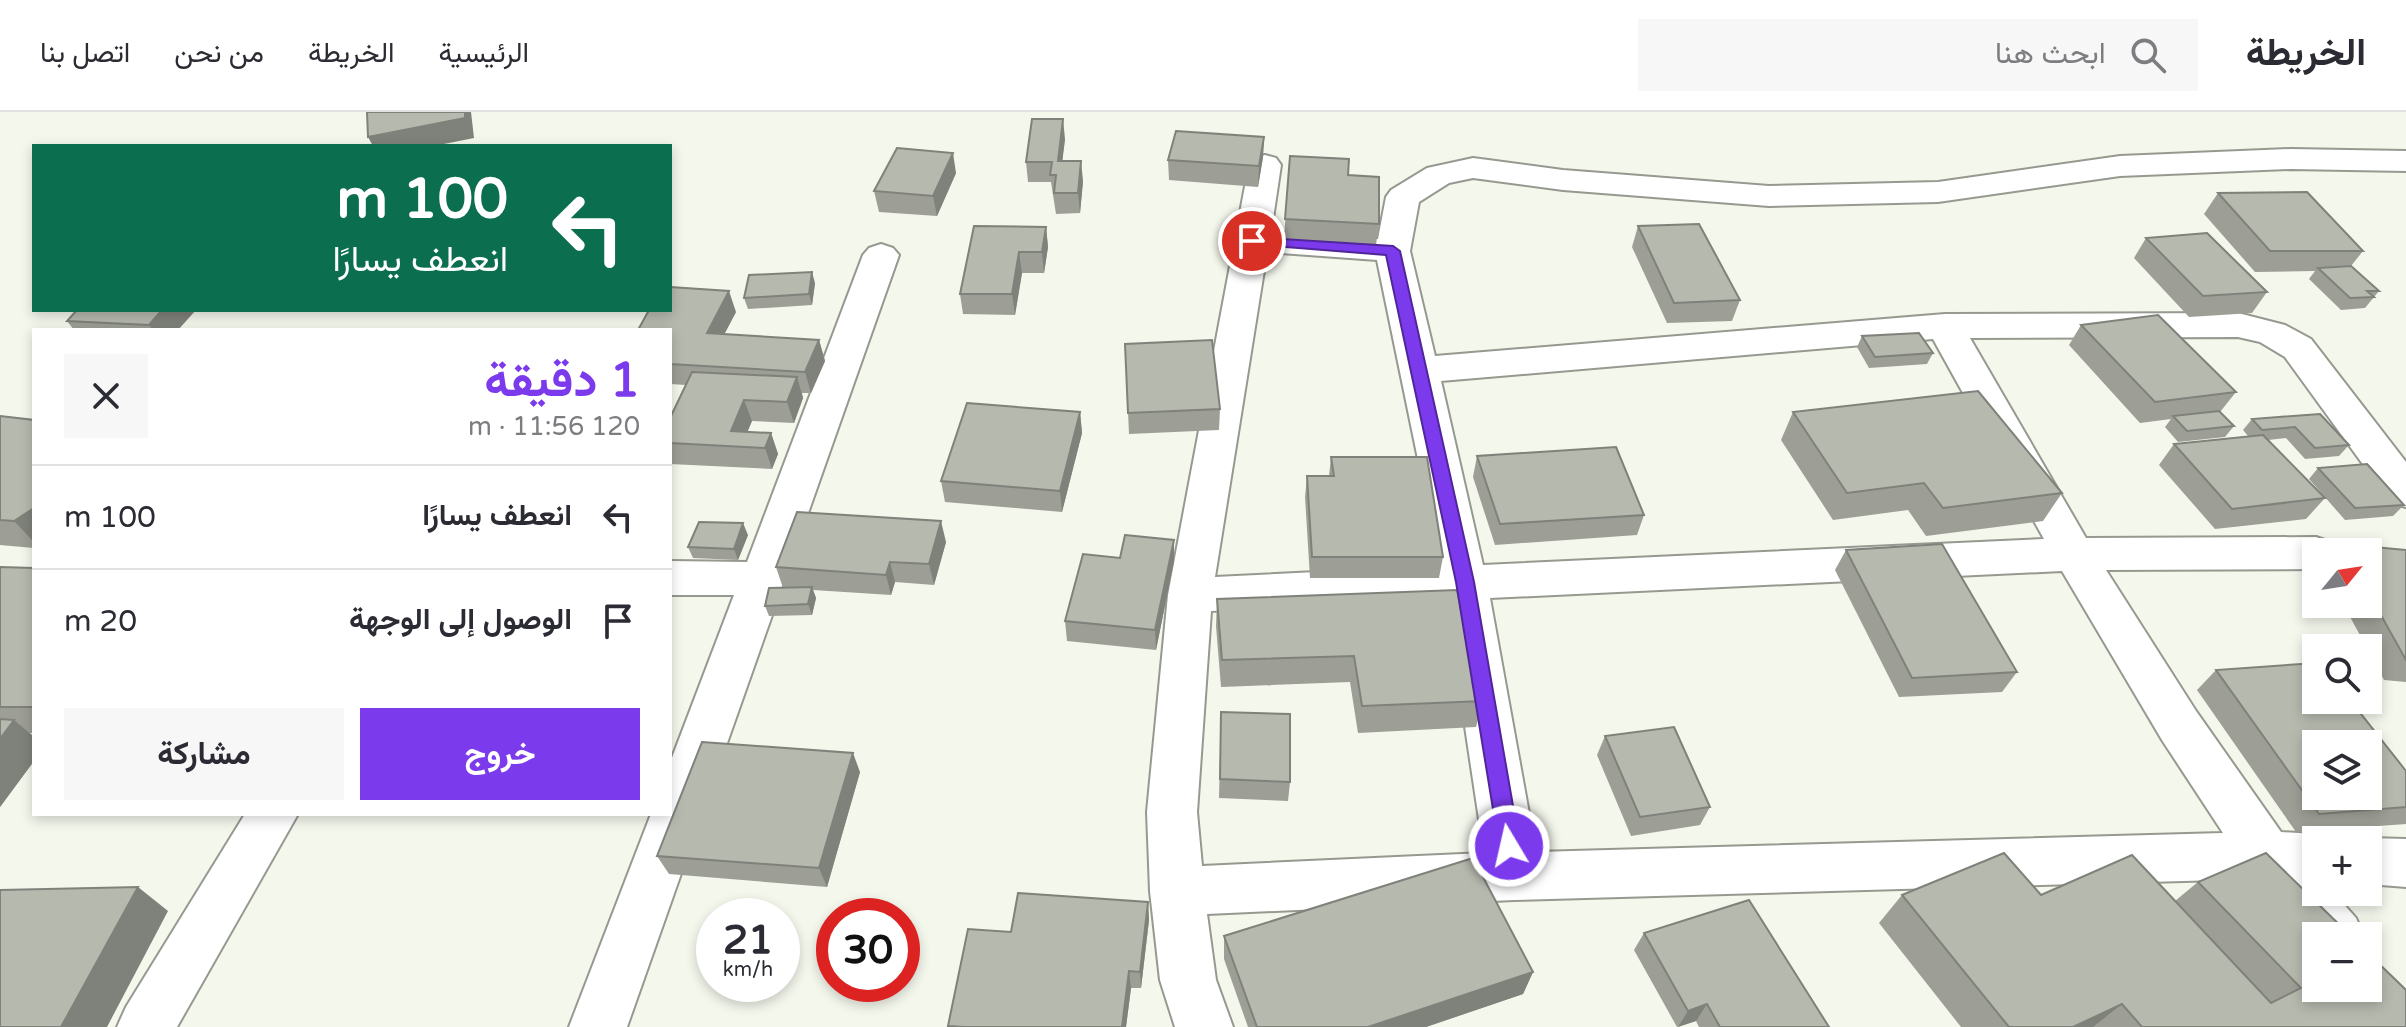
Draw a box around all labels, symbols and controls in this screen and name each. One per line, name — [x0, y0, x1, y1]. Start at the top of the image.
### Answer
search box — [1638, 19, 2198, 91]
text: الخريطة — [2246, 30, 2366, 76]
icon: search — [2126, 33, 2170, 77]
text: ابحث هنا — [1995, 35, 2106, 72]
text: اتصل بنا — [40, 36, 130, 70]
text: من نحن — [174, 36, 264, 70]
text: الخريطة — [308, 36, 395, 70]
text: الرئيسية — [439, 36, 529, 70]
text: 100 m — [337, 166, 508, 233]
icon: left — [536, 176, 640, 280]
pin — [1218, 207, 1286, 275]
icon: arrive — [1230, 219, 1274, 263]
text: انعطف يسارًا — [332, 238, 508, 281]
text: 1 دقيقة — [484, 352, 640, 410]
button: close — [64, 354, 148, 438]
text: 120 m · 11:56 — [468, 411, 640, 442]
icon: left — [596, 495, 640, 539]
text: انعطف يسارًا — [422, 497, 572, 534]
text: 100 m — [64, 499, 156, 536]
north arrow — [2302, 538, 2382, 618]
map controls — [2302, 538, 2382, 1002]
icon: arrive — [596, 599, 640, 643]
text: الوصول إلى الوجهة — [349, 601, 572, 638]
text: 20 m — [64, 603, 137, 640]
button: search — [2302, 634, 2382, 714]
button: مشاركة — [64, 708, 344, 800]
button: خروج — [360, 708, 640, 800]
button: layers — [2302, 730, 2382, 810]
position arrow — [1467, 804, 1551, 888]
button: + — [2302, 826, 2382, 906]
speed limit sign: 30 — [816, 898, 920, 1002]
text: 21 — [723, 916, 773, 964]
button: − — [2302, 922, 2382, 1002]
text: km/h — [723, 958, 773, 982]

